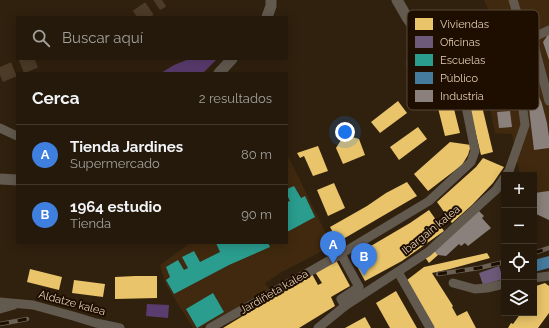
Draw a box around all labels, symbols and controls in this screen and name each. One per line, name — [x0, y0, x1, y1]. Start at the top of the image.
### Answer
legend — [407, 10, 539, 110]
search box — [16, 16, 288, 60]
text: Viviendas — [440, 18, 489, 31]
icon: search — [30, 27, 52, 49]
text: Buscar aquí — [62, 29, 143, 47]
text: Oficinas — [440, 36, 480, 49]
text: Escuelas — [440, 54, 485, 67]
text: Público — [440, 72, 479, 85]
text: Cerca — [32, 88, 80, 108]
text: Industria — [440, 90, 484, 103]
text: 2 resultados — [199, 91, 272, 106]
your location — [335, 122, 355, 142]
text: Tienda Jardines — [70, 138, 183, 156]
text: A — [41, 147, 49, 162]
text: 80 m — [241, 147, 272, 162]
text: Supermercado — [70, 156, 160, 171]
map controls — [501, 172, 537, 316]
button: + — [501, 172, 537, 208]
text: 1964 estudio — [70, 198, 162, 216]
street label: Ibargain kalea — [399, 203, 463, 257]
text: B — [41, 207, 49, 222]
text: 90 m — [241, 207, 272, 222]
button: − — [501, 208, 537, 244]
text: Tienda — [70, 216, 111, 231]
pin: A — [320, 231, 346, 264]
pin: B — [351, 243, 377, 276]
button: locate — [501, 244, 537, 280]
street label: Jardiñeta kalea — [238, 267, 310, 317]
button: layers — [501, 280, 537, 316]
street label: Aldatze kalea — [37, 288, 107, 318]

